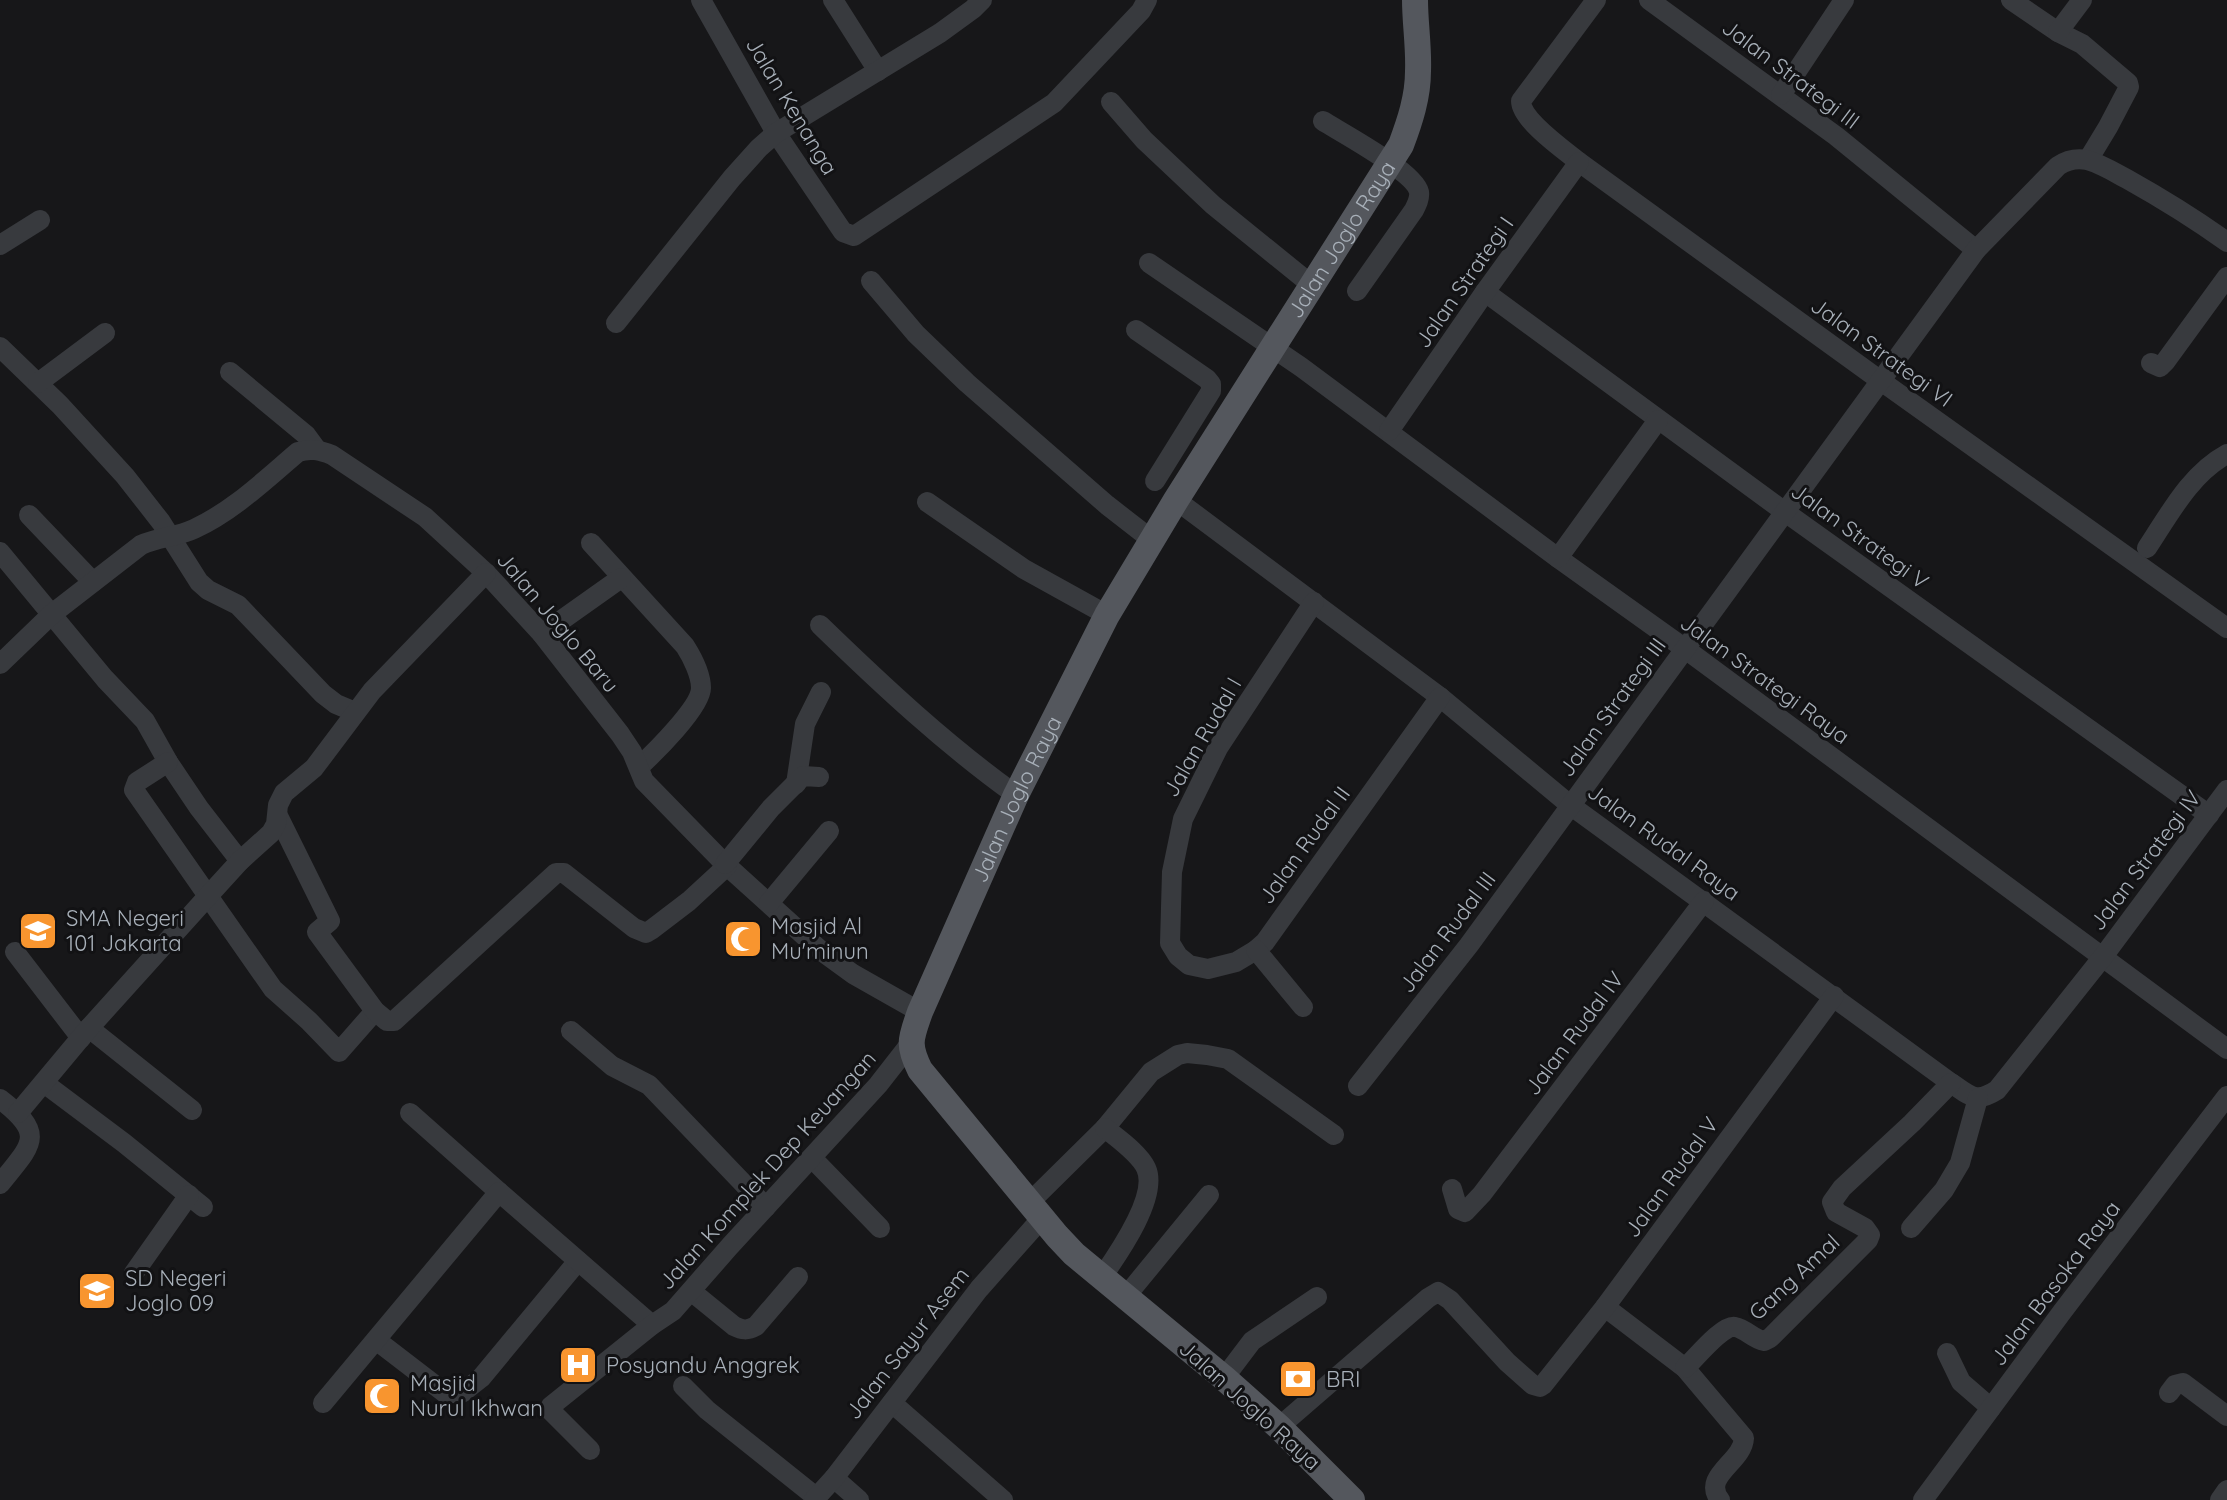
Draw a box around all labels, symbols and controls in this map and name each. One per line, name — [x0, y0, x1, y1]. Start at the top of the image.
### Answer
street label: Jalan Strategi III — [1717, 13, 1865, 135]
street label: Jalan Kenanga — [740, 32, 844, 180]
street label: Jalan Joglo Raya — [1281, 155, 1401, 323]
street label: Jalan Strategi I — [1408, 211, 1520, 353]
street label: Jalan Strategi VI — [1806, 291, 1958, 413]
street label: Jalan Strategi V — [1786, 477, 1934, 595]
street label: Jalan Joglo Baru — [491, 546, 625, 698]
street label: Jalan Strategi Raya — [1675, 608, 1855, 750]
street label: Jalan Strategi III — [1552, 632, 1672, 782]
street label: Jalan Rudal I — [1157, 672, 1247, 802]
street label: Jalan Joglo Raya — [965, 711, 1068, 887]
street label: Jalan Rudal Raya — [1582, 777, 1746, 907]
street label: Jalan Rudal II — [1252, 781, 1356, 909]
street label: Jalan Strategi IV — [2083, 784, 2207, 936]
street label: Jalan Rudal III — [1392, 866, 1502, 998]
place label: SMA Negeri 101 Jakarta — [66, 904, 184, 957]
school or university icon: SMA Negeri 101 Jakarta — [17, 910, 59, 952]
place label: Masjid Al Mu'minun — [771, 912, 869, 965]
mosque icon: Masjid Al Mu'minun — [722, 918, 764, 960]
street label: Jalan Rudal IV — [1518, 966, 1630, 1100]
street label: Jalan Komplek Dep Keuangan — [652, 1045, 882, 1295]
street label: Jalan Rudal V — [1618, 1111, 1724, 1243]
street label: Jalan Basoka Raya — [1984, 1195, 2126, 1371]
street label: Gang Amal — [1743, 1228, 1845, 1326]
street label: Jalan Sayur Asem — [839, 1261, 975, 1425]
place label: SD Negeri Joglo 09 — [125, 1264, 226, 1317]
school or university icon: SD Negeri Joglo 09 — [76, 1270, 118, 1312]
street label: Jalan Joglo Raya — [1173, 1334, 1327, 1476]
hospital icon: Posyandu Anggrek — [557, 1344, 599, 1386]
place label: Posyandu Anggrek — [606, 1351, 800, 1379]
bank icon: BRI — [1277, 1358, 1319, 1400]
place label: BRI — [1326, 1365, 1361, 1393]
place label: Masjid Nurul Ikhwan — [410, 1369, 543, 1422]
mosque icon: Masjid Nurul Ikhwan — [361, 1375, 403, 1417]

